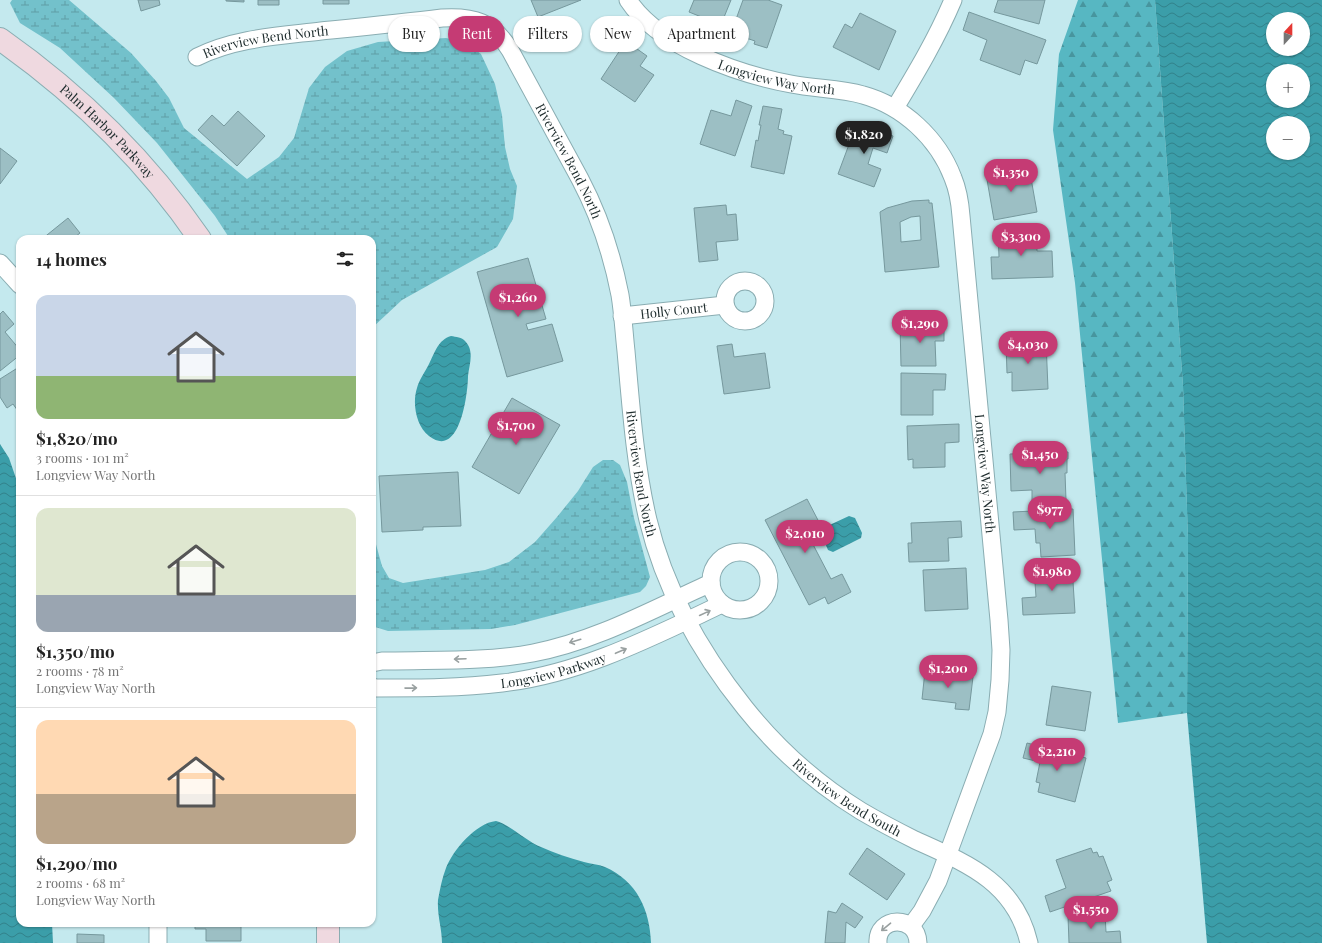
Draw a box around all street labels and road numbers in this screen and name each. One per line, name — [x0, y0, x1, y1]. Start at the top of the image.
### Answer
street label: Riverview Bend North — [200, 21, 330, 61]
street label: Longview Way North — [716, 55, 836, 98]
street label: Palm Harbor Parkway — [57, 80, 159, 182]
street label: Riverview Bend North — [532, 100, 606, 221]
street label: Holly Court — [639, 298, 709, 322]
street label: Riverview Bend North — [623, 409, 661, 539]
street label: Longview Way North — [972, 413, 1000, 534]
street label: Longview Parkway — [499, 648, 609, 691]
street label: Riverview Bend South — [789, 754, 905, 840]

